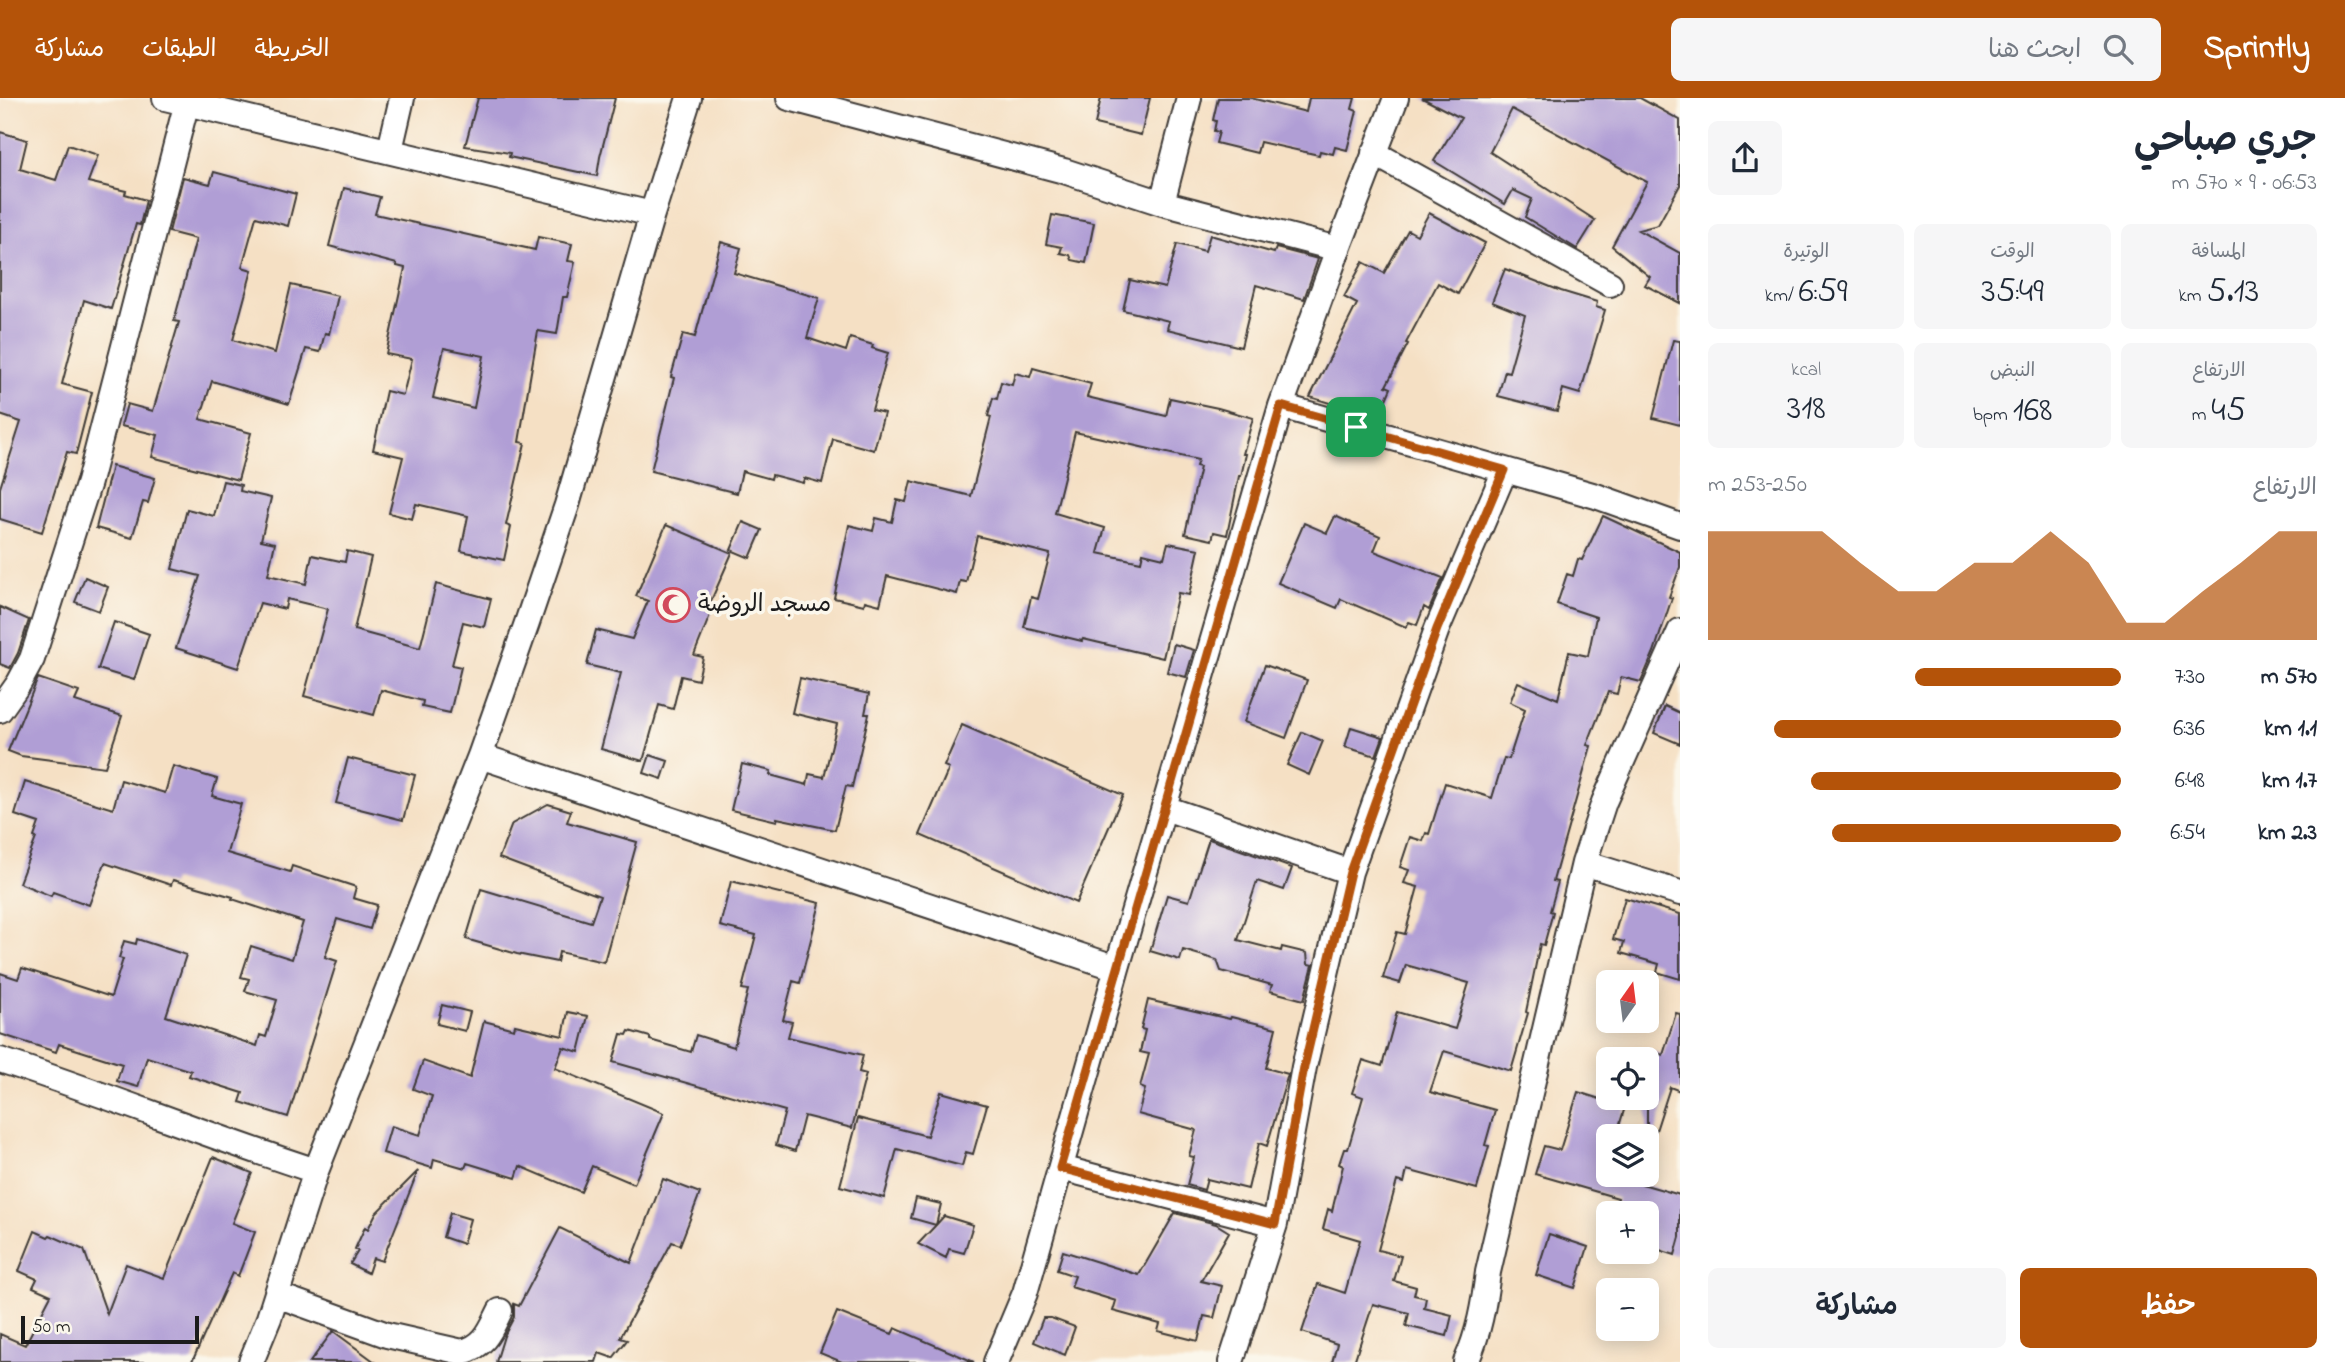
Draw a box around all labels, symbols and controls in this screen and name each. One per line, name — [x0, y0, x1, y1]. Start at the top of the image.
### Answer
search box — [1671, 18, 2161, 81]
text: Sprintly — [2203, 25, 2310, 73]
icon: search — [2099, 30, 2137, 68]
text: ابحث هنا — [1988, 32, 2081, 70]
text: مشاركة — [35, 33, 104, 68]
text: الطبقات — [142, 33, 217, 68]
text: الخريطة — [255, 33, 329, 68]
text: جري صباحي — [2134, 113, 2317, 169]
button: share — [1708, 121, 1782, 195]
text: 06:53 · 9 × 570 m — [2171, 167, 2317, 200]
text: الوتيرة — [1783, 239, 1829, 266]
text: الوقت — [1990, 239, 2035, 266]
text: المسافة — [2192, 239, 2246, 266]
text: 6:59 — [1799, 267, 1848, 318]
text: 35:49 — [1981, 267, 2044, 318]
text: 5.13 — [2206, 267, 2259, 318]
text: /km — [1765, 283, 1799, 310]
text: km — [2179, 283, 2206, 310]
text: kcal — [1791, 357, 1821, 384]
text: النبض — [1990, 358, 2035, 385]
text: الارتفاع — [2192, 358, 2245, 385]
text: 318 — [1787, 384, 1826, 435]
text: 168 — [2013, 386, 2052, 437]
text: 45 — [2211, 386, 2246, 437]
pin — [1326, 397, 1386, 457]
text: bpm — [1973, 402, 2013, 429]
text: m — [2192, 402, 2211, 429]
icon: arrive — [1337, 408, 1375, 446]
text: 250–253 m — [1708, 469, 1807, 502]
text: الارتفاع — [2253, 472, 2317, 505]
mosque icon: مسجد الروضة — [654, 586, 692, 624]
place label: مسجد الروضة — [698, 588, 831, 623]
text: 7:30 — [2174, 661, 2205, 694]
text: 570 m — [2261, 661, 2317, 694]
text: 6:36 — [2173, 713, 2205, 746]
text: 1.1 km — [2264, 713, 2317, 746]
text: 6:48 — [2175, 765, 2205, 798]
text: 1.7 km — [2262, 765, 2317, 798]
text: 6:54 — [2170, 817, 2205, 850]
text: 2.3 km — [2258, 817, 2317, 850]
north arrow — [1596, 970, 1659, 1032]
map controls — [1596, 970, 1659, 1341]
button: locate — [1596, 1047, 1659, 1110]
button: layers — [1596, 1124, 1659, 1187]
button: + — [1596, 1201, 1659, 1264]
button: مشاركة — [1708, 1268, 2006, 1348]
button: حفظ — [2020, 1268, 2317, 1348]
button: − — [1596, 1278, 1659, 1341]
scale bar — [21, 1313, 200, 1345]
text: 50 m — [32, 1314, 71, 1341]

